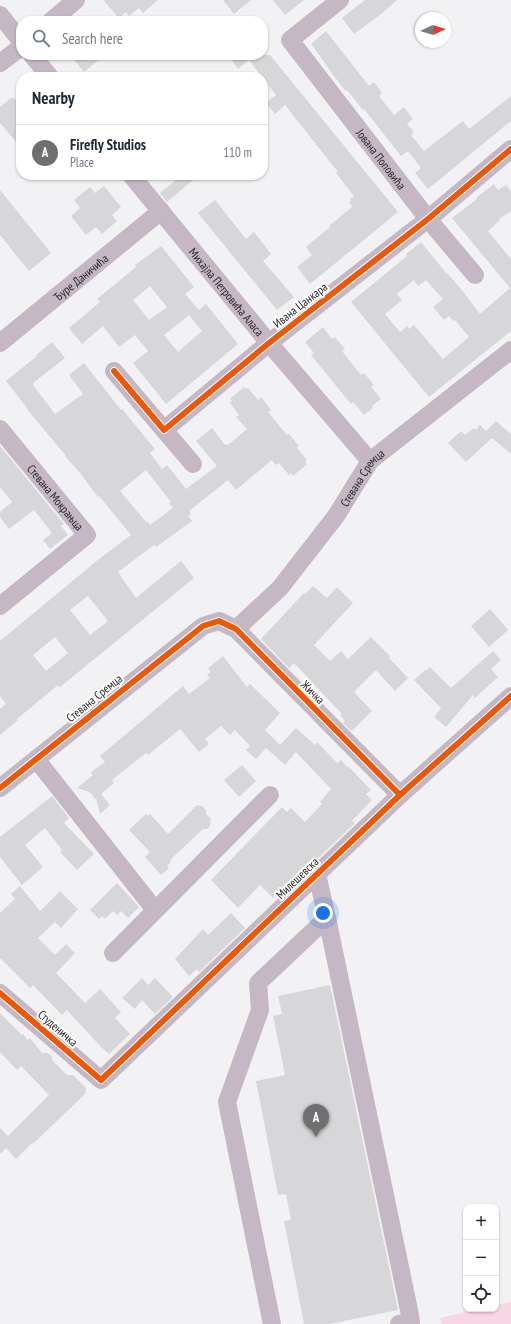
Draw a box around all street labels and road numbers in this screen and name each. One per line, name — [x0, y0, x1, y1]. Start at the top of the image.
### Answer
street label: Јована Поповића — [353, 125, 410, 192]
street label: Михајла Петровића Аласа — [186, 244, 268, 339]
street label: Ђуре Даничића — [50, 250, 111, 304]
street label: Ивана Цанкара — [270, 279, 330, 331]
street label: Стевана Сремца — [336, 445, 387, 509]
street label: Стевана Мокрањца — [24, 461, 87, 533]
street label: Стевана Сремца — [63, 671, 125, 725]
street label: Жичка — [297, 676, 328, 707]
street label: Милешевска — [273, 854, 322, 902]
street label: Студеничка — [35, 1007, 81, 1050]

